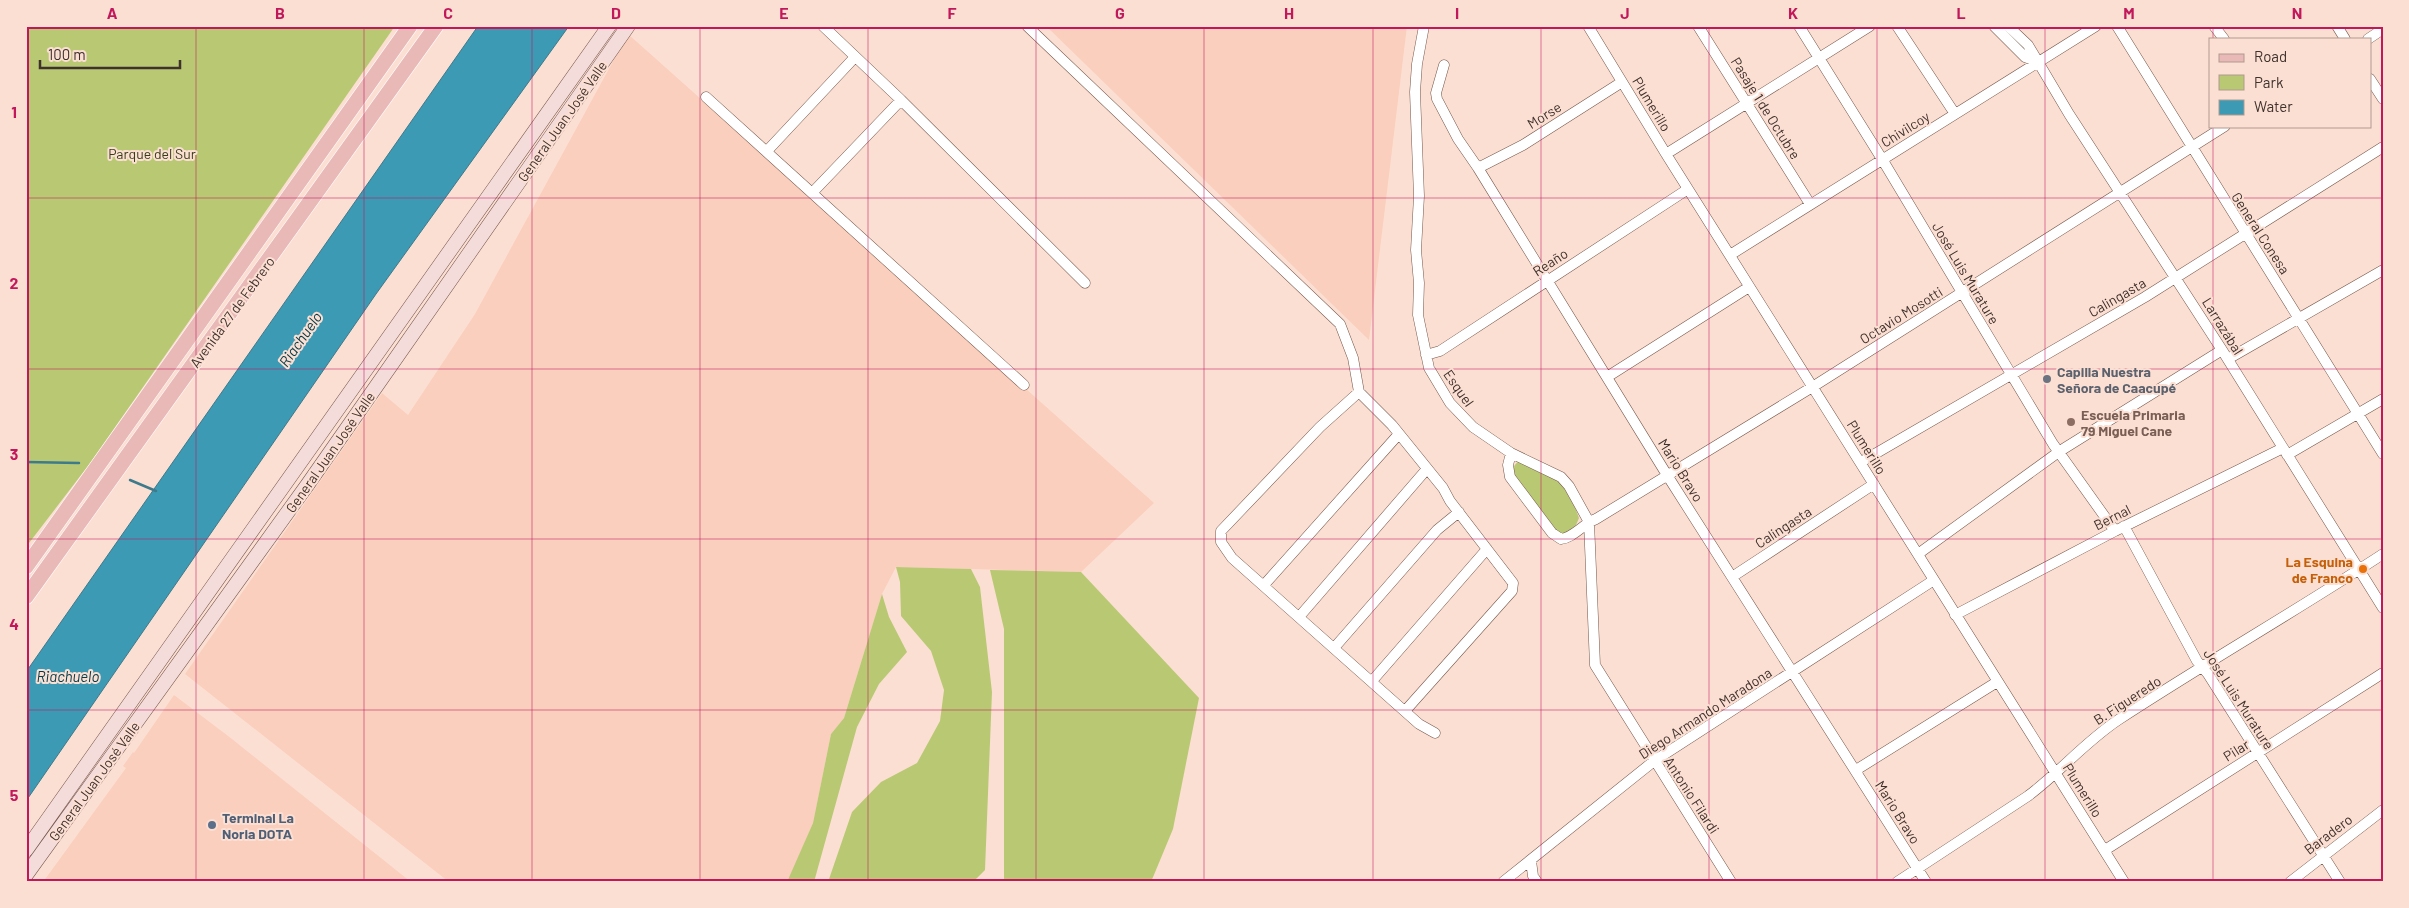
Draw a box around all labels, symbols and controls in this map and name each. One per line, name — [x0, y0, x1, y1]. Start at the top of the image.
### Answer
text: A — [107, 3, 118, 22]
text: B — [275, 3, 285, 22]
text: C — [443, 3, 453, 22]
text: D — [611, 3, 621, 22]
text: E — [779, 3, 789, 22]
text: F — [948, 3, 957, 22]
text: G — [1115, 3, 1125, 22]
text: H — [1284, 3, 1294, 22]
text: I — [1455, 3, 1459, 22]
text: J — [1620, 3, 1630, 22]
text: K — [1788, 3, 1798, 22]
text: L — [1956, 3, 1966, 22]
text: M — [2123, 3, 2135, 22]
text: N — [2292, 3, 2302, 22]
scale bar — [40, 38, 180, 70]
legend — [2209, 38, 2372, 128]
text: 100 m — [48, 45, 86, 63]
text: Road — [2254, 47, 2287, 65]
street label: Pasaje 1 de Octubre — [1728, 54, 1804, 162]
street label: General Juan José Valle — [514, 57, 610, 185]
text: Park — [2254, 73, 2284, 91]
street label: Plumerillo — [1629, 74, 1675, 134]
text: Water — [2254, 97, 2293, 115]
street label: Morse — [1524, 98, 1564, 132]
text: 1 — [11, 102, 17, 121]
street label: Chivilcoy — [1878, 107, 1933, 151]
park label: Parque del Sur — [108, 145, 196, 162]
street label: General Conesa — [2228, 189, 2294, 277]
street label: José Luis Murature — [1929, 219, 2003, 327]
street label: Reaño — [1529, 244, 1571, 280]
street label: Avenida 27 de Febrero — [186, 253, 278, 371]
text: 2 — [10, 273, 19, 292]
street label: Calingasta — [2085, 274, 2149, 320]
street label: Octavio Mosotti — [1856, 283, 1946, 347]
street label: Larrazábal — [2199, 294, 2247, 358]
water label: Riachuelo — [275, 308, 325, 370]
place label: Capilla Nuestra Señora de Caacupé — [2057, 363, 2177, 396]
street label: Esquel — [1440, 366, 1478, 410]
marker: Capilla Nuestra Señora de Caacupé — [2041, 373, 2053, 385]
street label: General Juan José Valle — [282, 388, 378, 516]
place label: Escuela Primaria 79 Miguel Cane — [2081, 406, 2185, 439]
marker: Escuela Primaria 79 Miguel Cane — [2065, 416, 2077, 428]
street label: Plumerillo — [1844, 417, 1890, 477]
street label: Mario Bravo — [1655, 435, 1707, 505]
text: 3 — [10, 444, 18, 463]
street label: Bernal — [2091, 501, 2133, 533]
street label: Calingasta — [1752, 503, 1814, 551]
place label: La Esquina de Franco — [2285, 553, 2353, 586]
marker: La Esquina de Franco — [2357, 563, 2369, 575]
text: 4 — [9, 614, 19, 633]
street label: José Luis Murature — [2200, 646, 2278, 752]
street label: Diego Armando Maradona — [1635, 664, 1775, 762]
water label: Riachuelo — [37, 667, 99, 685]
street label: B. Figueredo — [2090, 672, 2164, 728]
street label: General Juan José Valle — [45, 718, 143, 844]
street label: Pilar — [2220, 736, 2252, 764]
street label: Antonio Filardi — [1661, 753, 1723, 837]
street label: Plumerillo — [2060, 760, 2106, 820]
street label: Mario Bravo — [1872, 777, 1924, 847]
text: 5 — [10, 785, 19, 804]
place label: Terminal La Noria DOTA — [222, 809, 294, 842]
street label: Baradero — [2301, 810, 2355, 858]
marker: Terminal La Noria DOTA — [206, 819, 218, 831]

